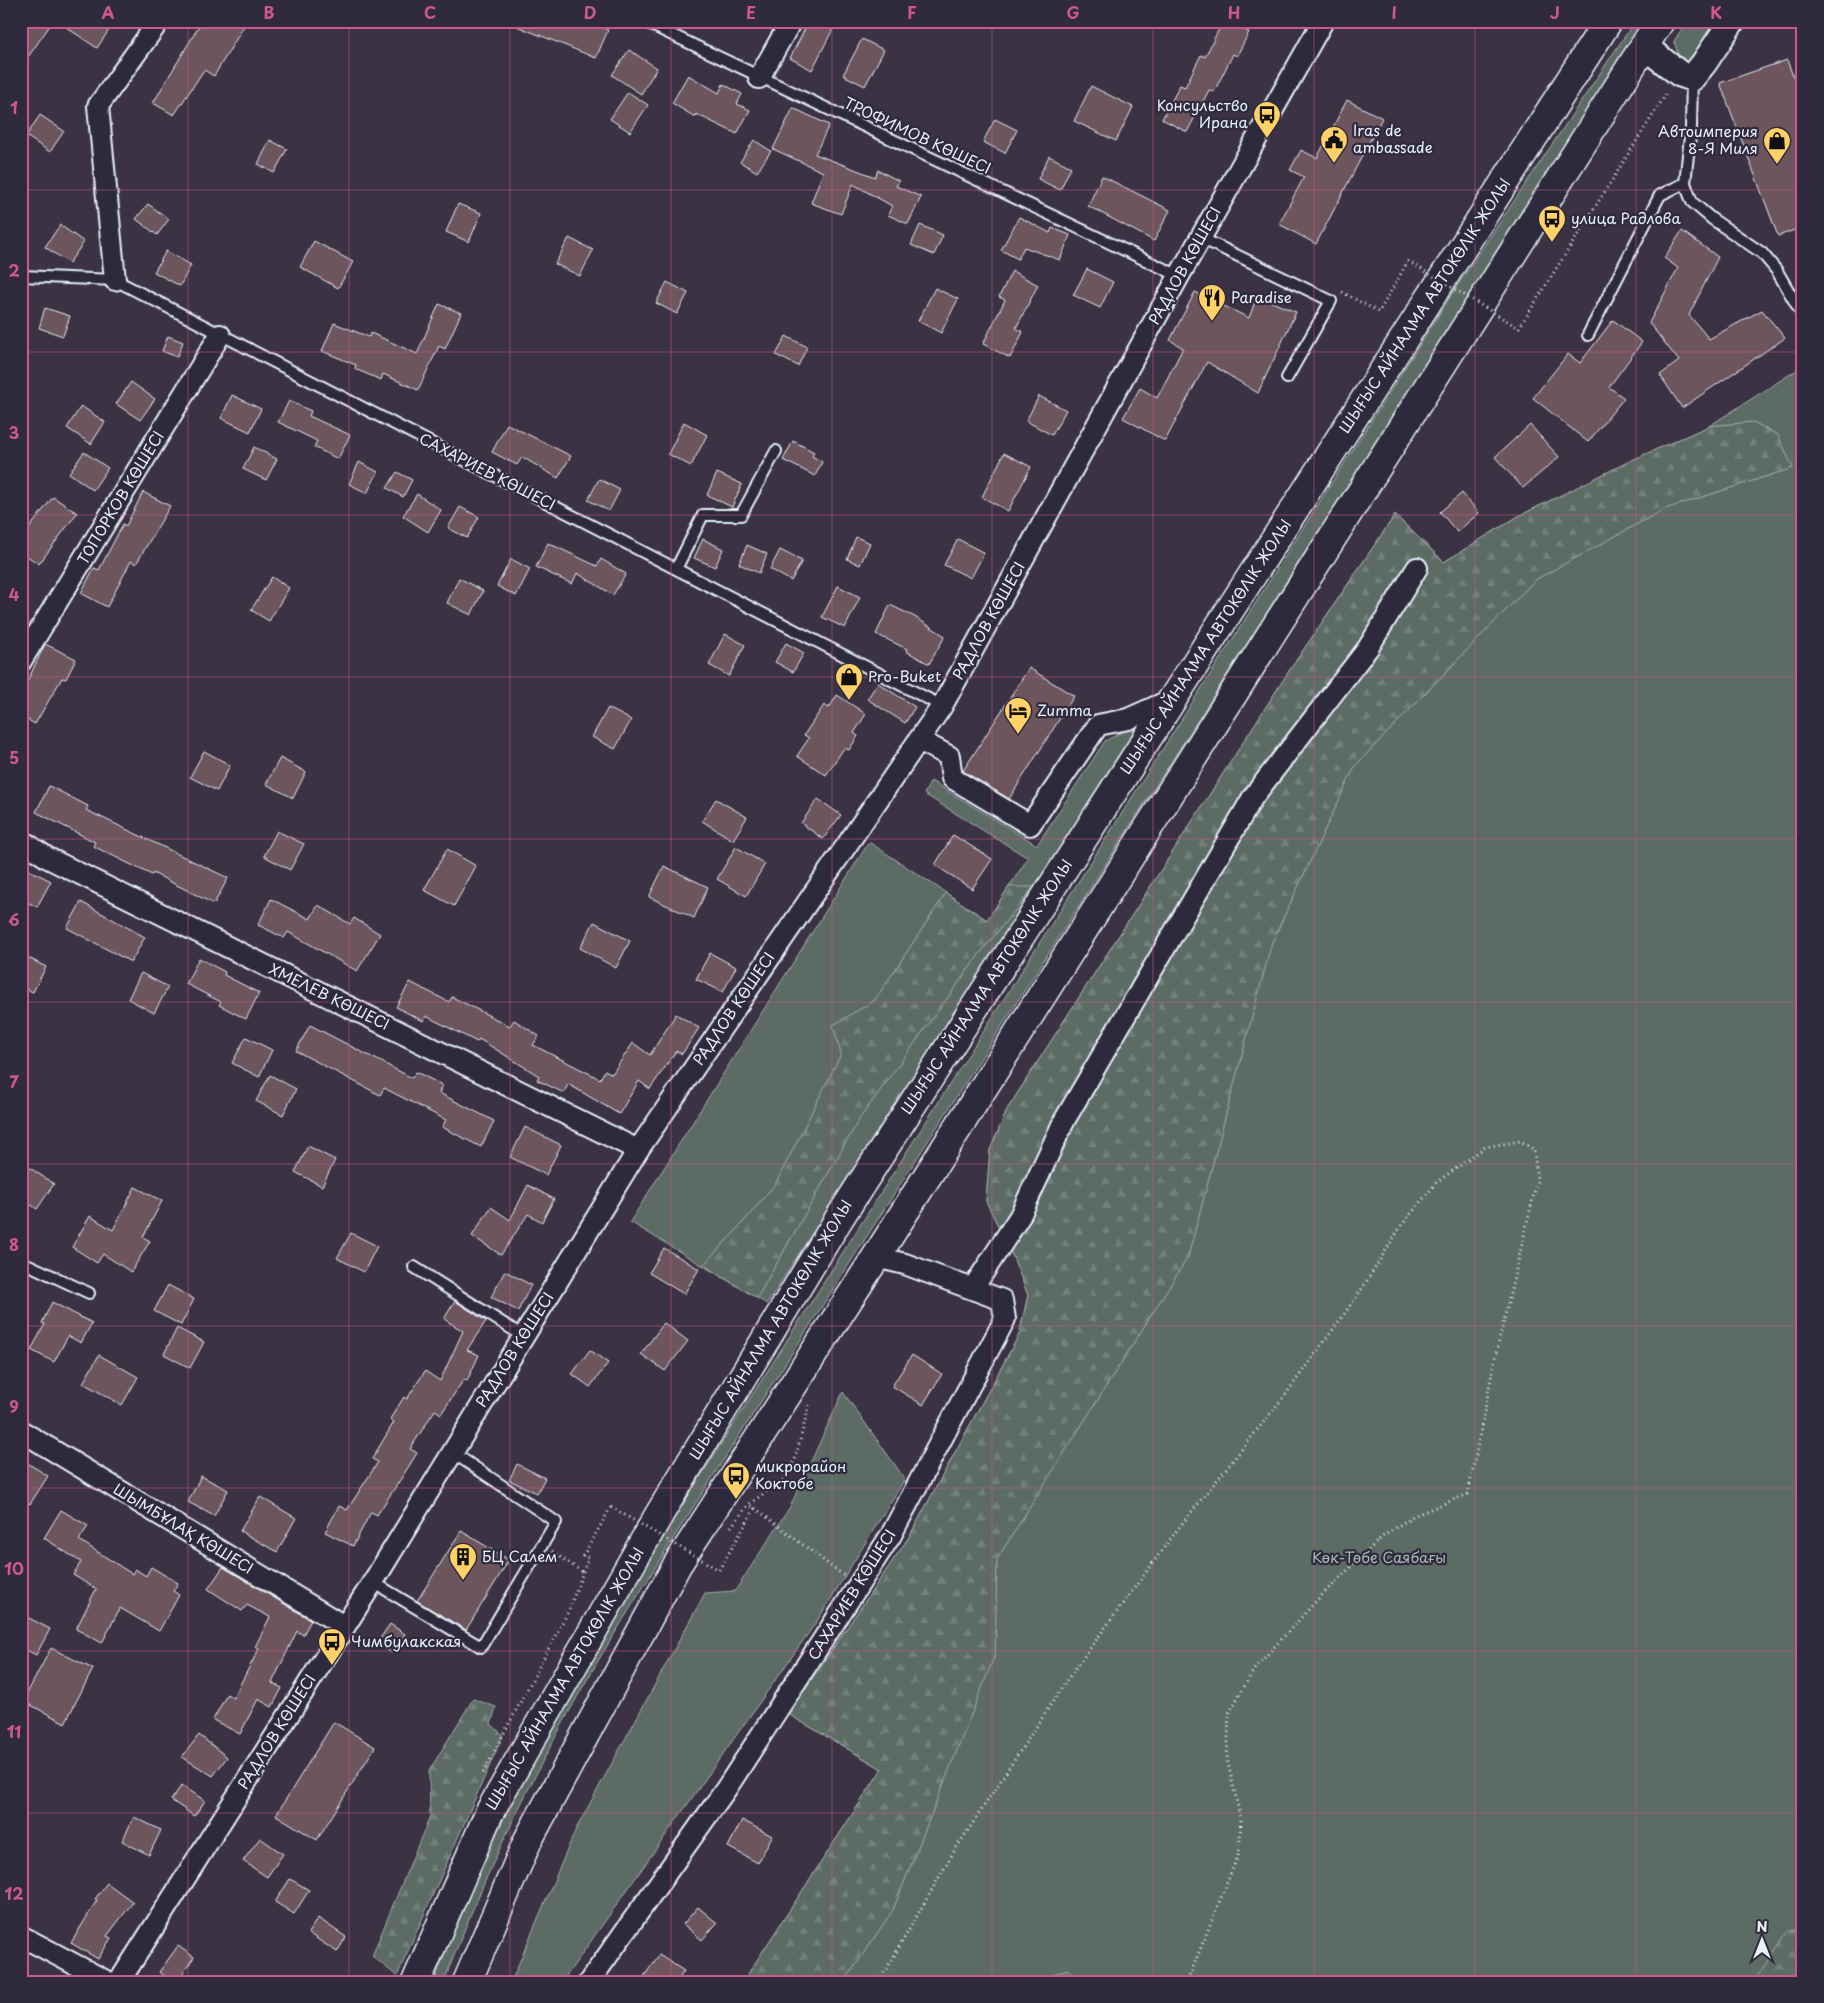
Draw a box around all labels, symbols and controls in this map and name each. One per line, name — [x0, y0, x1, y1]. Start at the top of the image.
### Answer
text: A — [102, 0, 115, 24]
text: B — [264, 0, 275, 24]
text: C — [424, 0, 436, 24]
text: D — [584, 0, 596, 24]
text: E — [746, 0, 756, 24]
text: F — [907, 0, 917, 24]
text: G — [1066, 0, 1080, 24]
text: H — [1228, 0, 1240, 24]
text: I — [1391, 0, 1397, 24]
text: J — [1550, 0, 1560, 24]
text: K — [1710, 0, 1722, 24]
street label: ТРОФИМОВ КӨШЕСІ — [840, 90, 995, 179]
place label: Консульство Ирана — [1157, 93, 1249, 133]
text: 1 — [10, 95, 18, 119]
bus stop icon: Консульство Ирана — [1252, 100, 1282, 139]
place label: Iras de ambassade — [1353, 118, 1433, 158]
place label: Автоимперия 8-Я Миля — [1658, 119, 1758, 159]
public building icon: Iras de ambassade — [1319, 125, 1349, 164]
shop icon: Автоимперия 8-Я Миля — [1762, 126, 1792, 165]
street label: ШЫҒЫС АЙНАЛМА АВТОКӨЛІК ЖОЛЫ — [1332, 173, 1515, 437]
street label: РАДЛОВ КӨШЕСІ — [1142, 202, 1226, 329]
bus stop icon: улица Радлова — [1537, 204, 1567, 243]
place label: улица Радлова — [1571, 206, 1681, 229]
text: 2 — [8, 258, 20, 282]
restaurant icon: Paradise — [1197, 283, 1227, 322]
place label: Paradise — [1231, 285, 1292, 308]
text: 3 — [9, 420, 19, 444]
street label: ТОПОРКОВ КӨШЕСІ — [71, 426, 169, 568]
street label: САХАРИЕВ КӨШЕСІ — [415, 426, 560, 515]
street label: ШЫҒЫС АЙНАЛМА АВТОКӨЛІК ЖОЛЫ — [1113, 514, 1296, 778]
street label: РАДЛОВ КӨШЕСІ — [946, 557, 1030, 684]
text: 4 — [9, 582, 20, 606]
shop icon: Pro-Buket — [834, 662, 864, 701]
place label: Pro-Buket — [868, 664, 941, 687]
hotel icon: Zumma — [1003, 696, 1033, 735]
place label: Zumma — [1037, 698, 1093, 721]
text: 5 — [9, 745, 19, 769]
street label: ШЫҒЫС АЙНАЛМА АВТОКӨЛІК ЖОЛЫ — [894, 854, 1077, 1118]
text: 6 — [8, 907, 20, 931]
street label: РАДЛОВ КӨШЕСІ — [686, 947, 779, 1069]
street label: ХМЕЛЕВ КӨШЕСІ — [266, 957, 394, 1035]
text: 7 — [9, 1069, 19, 1093]
street label: ШЫҒЫС АЙНАЛМА АВТОКӨЛІК ЖОЛЫ — [683, 1195, 857, 1464]
text: 8 — [9, 1232, 19, 1256]
street label: РАДЛОВ КӨШЕСІ — [469, 1287, 558, 1411]
text: 9 — [9, 1394, 19, 1418]
place label: микрорайон Коктобе — [755, 1454, 846, 1494]
bus stop icon: микрорайон Коктобе — [721, 1461, 751, 1500]
street label: ШЫМБҰЛАҚ КӨШЕСІ — [109, 1477, 258, 1579]
street label: САХАРИЕВ КӨШЕСІ — [801, 1524, 900, 1664]
building icon: БЦ Салем — [448, 1542, 478, 1581]
street label: ШЫҒЫС АЙНАЛМА АВТОКӨЛІК ЖОЛЫ — [479, 1543, 649, 1814]
place label: БЦ Салем — [482, 1544, 557, 1567]
park label: Көк-Төбе Саябағы — [1312, 1545, 1446, 1568]
text: 10 — [4, 1556, 24, 1580]
bus stop icon: Чимбулакская — [317, 1627, 347, 1666]
place label: Чимбулакская — [351, 1629, 461, 1652]
street label: РАДЛОВ КӨШЕСІ — [231, 1669, 320, 1793]
text: 11 — [7, 1719, 21, 1743]
text: 12 — [5, 1881, 23, 1905]
north arrow — [1736, 1916, 1786, 1966]
text: N — [1756, 1916, 1768, 1937]

